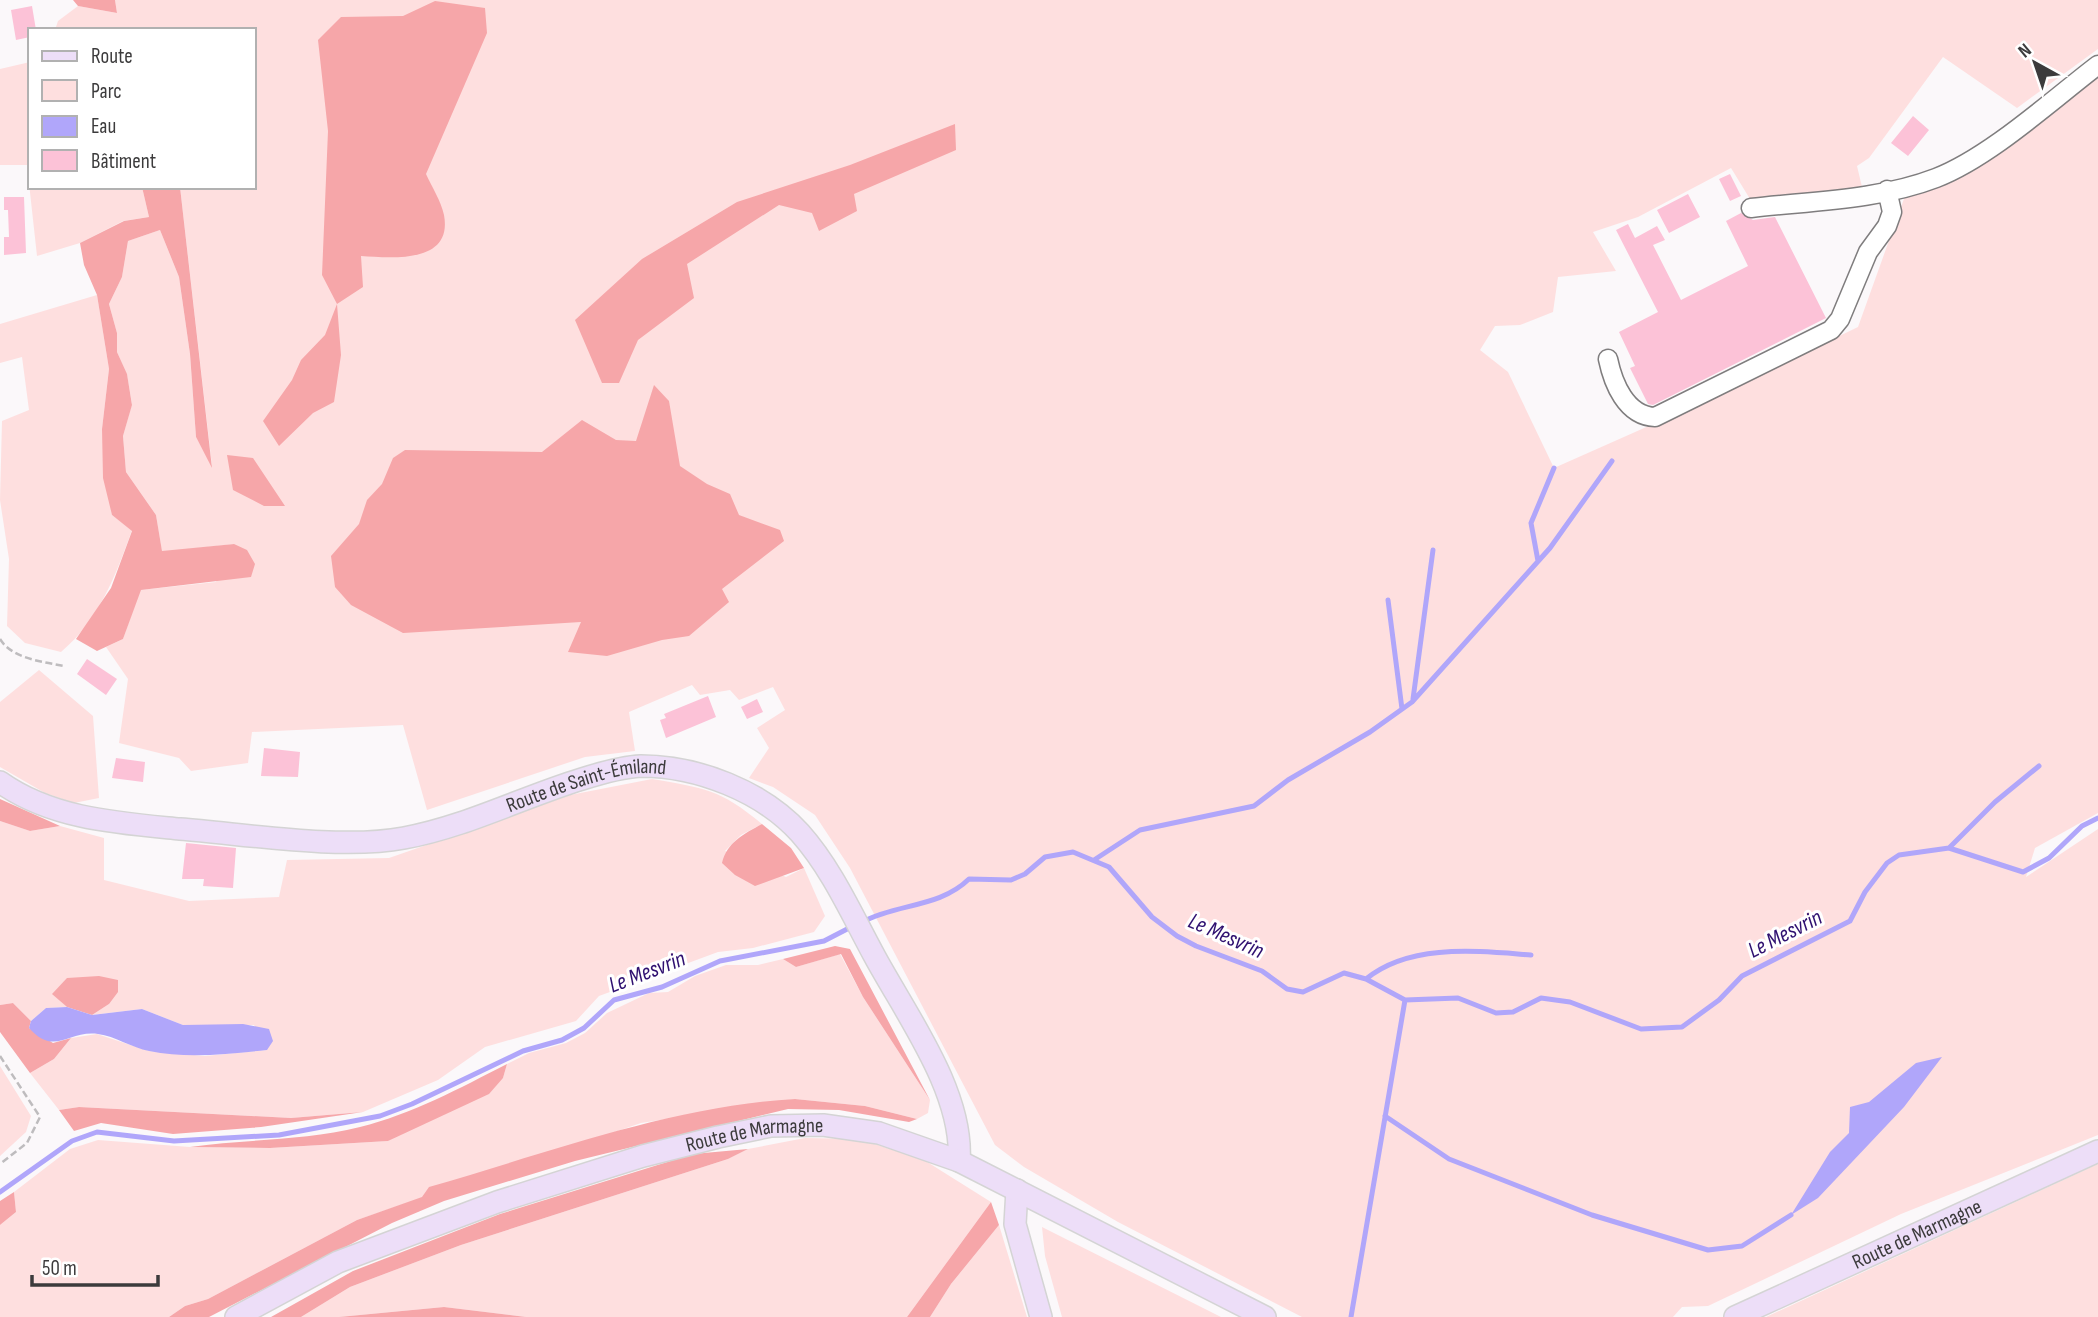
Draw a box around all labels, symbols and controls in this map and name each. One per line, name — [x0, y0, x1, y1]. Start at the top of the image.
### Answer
legend — [28, 28, 256, 189]
north arrow — [2000, 28, 2070, 98]
text: N — [2014, 39, 2036, 63]
text: Route — [91, 44, 133, 69]
text: Parc — [91, 79, 122, 104]
text: Eau — [91, 114, 116, 139]
text: Bâtiment — [91, 149, 156, 174]
street label: Route de Saint-Émiland — [503, 753, 668, 818]
water label: Le Mesvrin — [1743, 903, 1827, 965]
water label: Le Mesvrin — [1184, 907, 1268, 965]
water label: Le Mesvrin — [605, 945, 690, 999]
street label: Route de Marmagne — [683, 1112, 824, 1157]
street label: Route de Marmagne — [1848, 1193, 1986, 1274]
scale bar — [32, 1244, 158, 1288]
text: 50 m — [42, 1256, 77, 1281]

